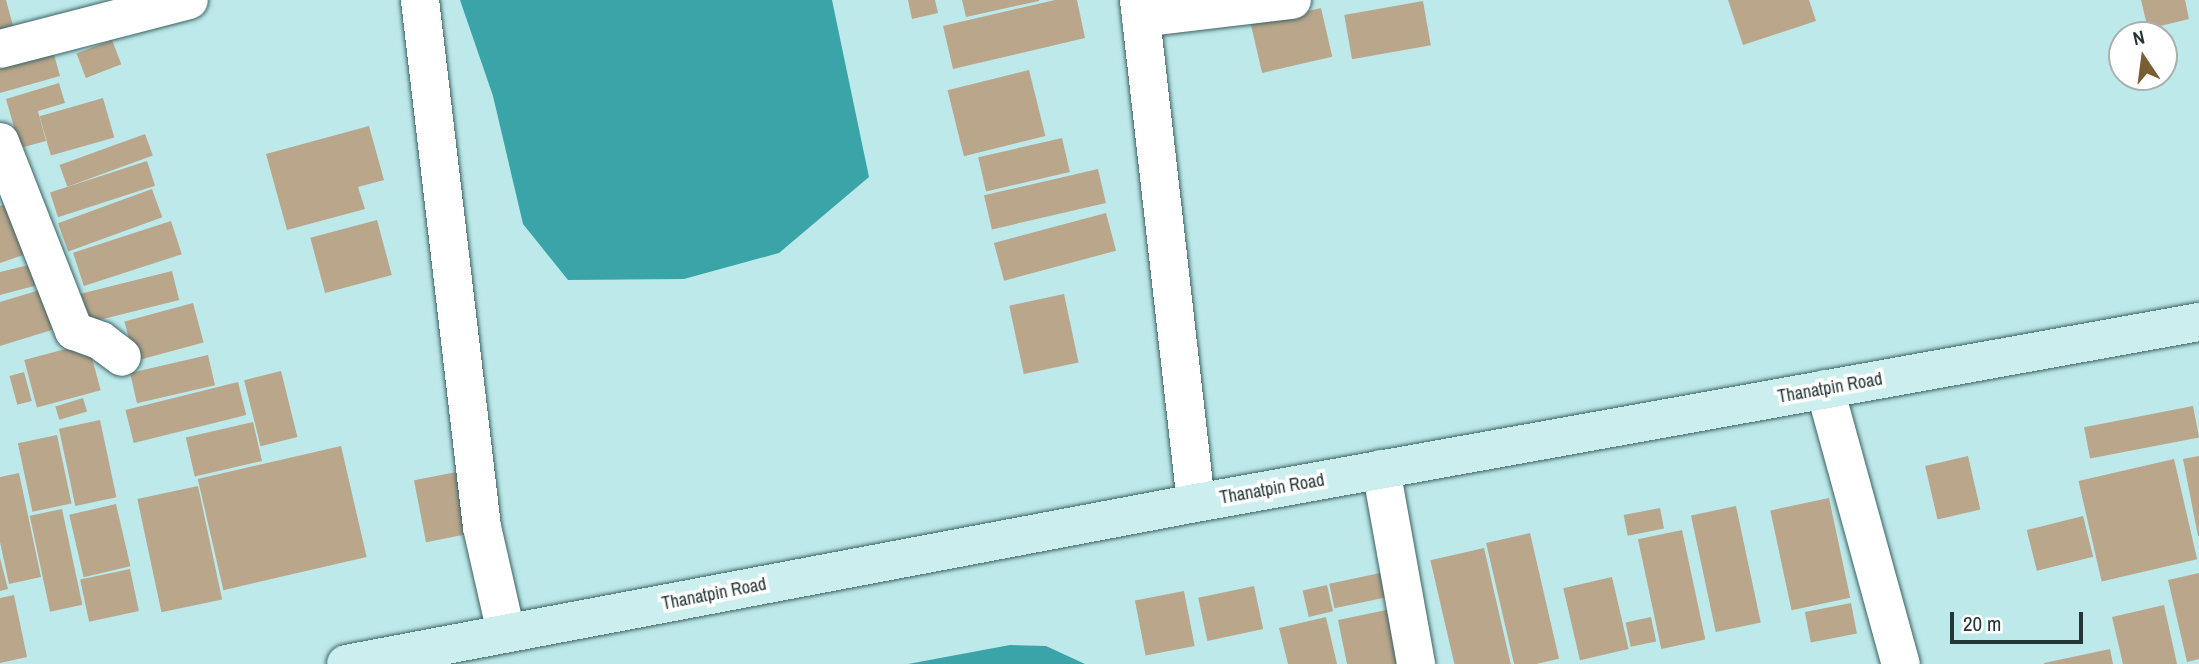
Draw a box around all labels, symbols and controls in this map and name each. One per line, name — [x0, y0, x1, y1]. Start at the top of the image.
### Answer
north arrow — [2108, 21, 2178, 91]
text: N — [2130, 24, 2147, 51]
street label: Thanatpin Road — [1776, 368, 1884, 408]
street label: Thanatpin Road — [1218, 469, 1326, 509]
street label: Thanatpin Road — [660, 573, 768, 615]
scale bar — [1954, 598, 2087, 642]
text: 20 m — [1963, 609, 2001, 638]

